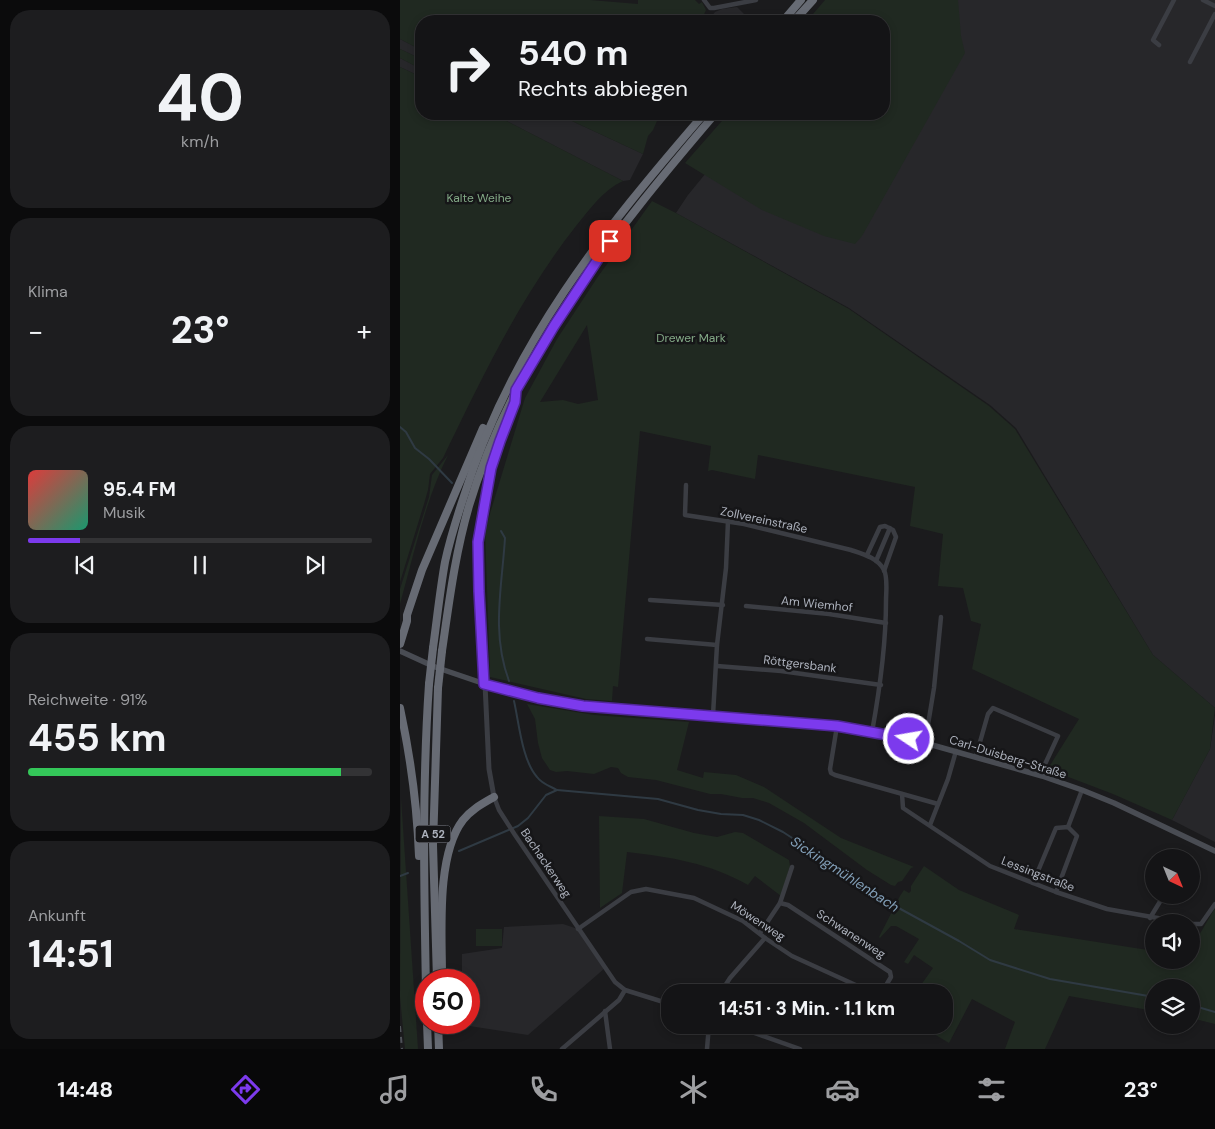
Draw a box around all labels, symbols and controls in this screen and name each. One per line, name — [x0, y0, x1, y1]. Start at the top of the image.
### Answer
text: 540 m — [518, 30, 628, 76]
icon: right — [435, 35, 500, 100]
text: 40 — [156, 56, 244, 140]
text: Rechts abbiegen — [518, 74, 688, 103]
text: km/h — [181, 131, 219, 152]
park label: Kalte Weihe — [447, 190, 512, 206]
pin — [589, 220, 631, 262]
icon: arrive — [596, 227, 624, 255]
text: Klima — [28, 281, 68, 302]
text: 23° — [171, 305, 229, 355]
text: − — [28, 313, 43, 350]
text: + — [357, 313, 372, 350]
park label: Drewer Mark — [656, 330, 726, 346]
text: 95.4 FM — [103, 477, 176, 502]
text: Musik — [103, 502, 146, 523]
street label: Zollvereinstraße — [719, 503, 809, 537]
icon: previous — [71, 551, 99, 579]
icon: pause — [186, 551, 214, 579]
icon: next — [301, 551, 329, 579]
street label: Am Wiemhof — [780, 592, 854, 616]
street label: Röttgersbank — [762, 652, 838, 676]
text: Reichweite · 91% — [28, 689, 147, 710]
position arrow — [882, 712, 934, 764]
text: 455 km — [28, 713, 167, 763]
street label: Carl-Duisberg-Straße — [947, 732, 1069, 783]
street label: Bachackerweg — [517, 825, 575, 901]
road number: A 52 — [415, 826, 450, 842]
water label: Sickingmühlenbach — [787, 832, 903, 916]
north arrow — [1145, 849, 1200, 904]
map controls — [1145, 849, 1200, 1034]
street label: Lessingstraße — [999, 853, 1077, 895]
street label: Möwenweg — [728, 897, 789, 945]
text: Ankunft — [28, 905, 86, 926]
street label: Schwanenweg — [813, 906, 889, 962]
button: sound — [1145, 914, 1200, 969]
text: 14:51 — [28, 929, 114, 979]
speed limit sign: 50 — [415, 969, 480, 1034]
button: layers — [1145, 979, 1200, 1034]
text: 14:51 · 3 Min. · 1.1 km — [719, 996, 895, 1021]
icon: directions — [228, 1072, 263, 1107]
icon: music — [377, 1072, 412, 1107]
icon: phone — [526, 1072, 561, 1107]
icon: climate — [676, 1072, 711, 1107]
icon: car — [825, 1072, 860, 1107]
icon: filters — [974, 1072, 1009, 1107]
text: 14:48 — [57, 1075, 113, 1104]
text: 23° — [1124, 1075, 1158, 1104]

